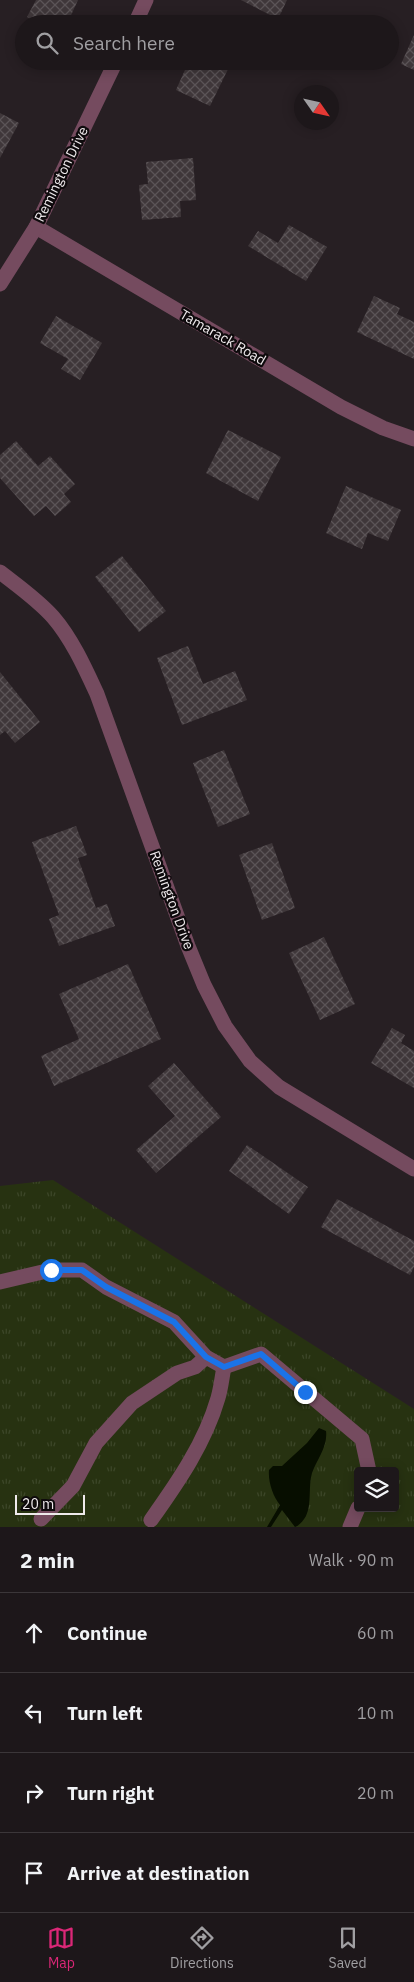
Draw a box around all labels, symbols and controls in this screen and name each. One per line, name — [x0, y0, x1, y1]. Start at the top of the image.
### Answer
search box — [15, 15, 399, 70]
icon: search — [33, 29, 61, 57]
text: Search here — [73, 31, 175, 55]
north arrow — [294, 85, 339, 130]
street label: Remington Drive — [30, 123, 92, 225]
street label: Tamarack Road — [177, 305, 269, 369]
street label: Remington Drive — [146, 848, 198, 952]
route start — [40, 1259, 63, 1282]
route end — [294, 1381, 317, 1404]
map controls — [354, 1467, 399, 1512]
button: layers — [354, 1467, 399, 1512]
scale bar — [15, 1492, 85, 1515]
text: 20 m — [22, 1495, 54, 1513]
text: 2 min — [20, 1546, 75, 1574]
text: Walk · 90 m — [309, 1550, 394, 1570]
icon: ahead — [20, 1619, 48, 1647]
text: Continue — [67, 1621, 147, 1645]
text: 60 m — [357, 1623, 394, 1643]
icon: left — [20, 1699, 48, 1727]
text: Turn left — [67, 1701, 143, 1725]
text: 10 m — [357, 1703, 394, 1723]
icon: right — [20, 1779, 48, 1807]
text: Turn right — [67, 1781, 154, 1805]
text: 20 m — [357, 1783, 394, 1803]
icon: arrive — [20, 1859, 48, 1887]
text: Arrive at destination — [67, 1861, 250, 1885]
tab: Map — [47, 1924, 75, 1972]
tab: Directions — [170, 1924, 234, 1972]
tab: Saved — [329, 1924, 367, 1972]

